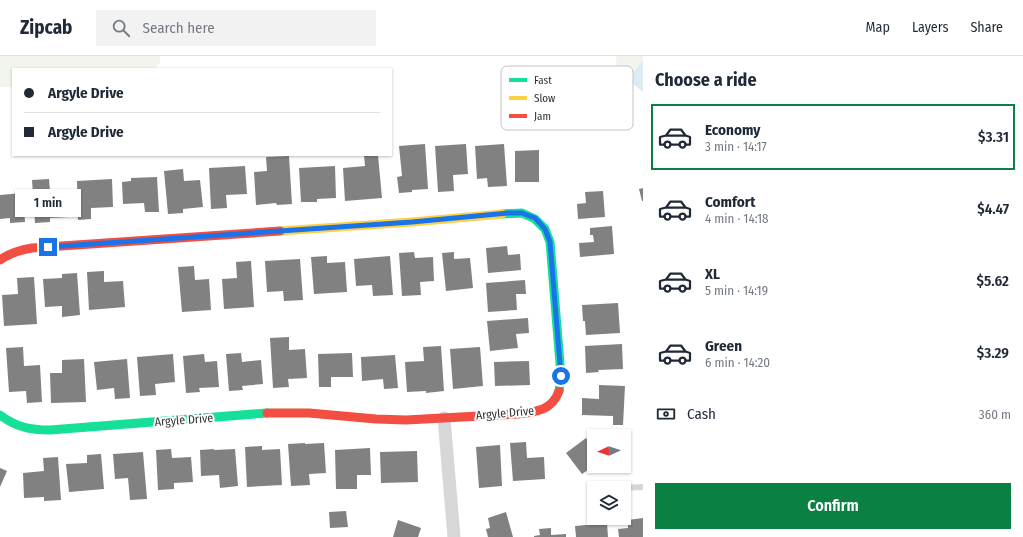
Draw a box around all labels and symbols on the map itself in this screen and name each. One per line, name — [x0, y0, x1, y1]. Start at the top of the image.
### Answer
legend — [501, 66, 633, 130]
text: Fast — [534, 74, 552, 87]
text: Slow — [534, 92, 555, 105]
text: Jam — [534, 110, 551, 123]
callout: 1 min — [15, 189, 81, 217]
route end — [39, 238, 57, 256]
route start — [552, 367, 570, 385]
street label: Argyle Drive — [475, 403, 535, 423]
street label: Argyle Drive — [154, 411, 214, 429]
north arrow — [587, 429, 631, 473]

